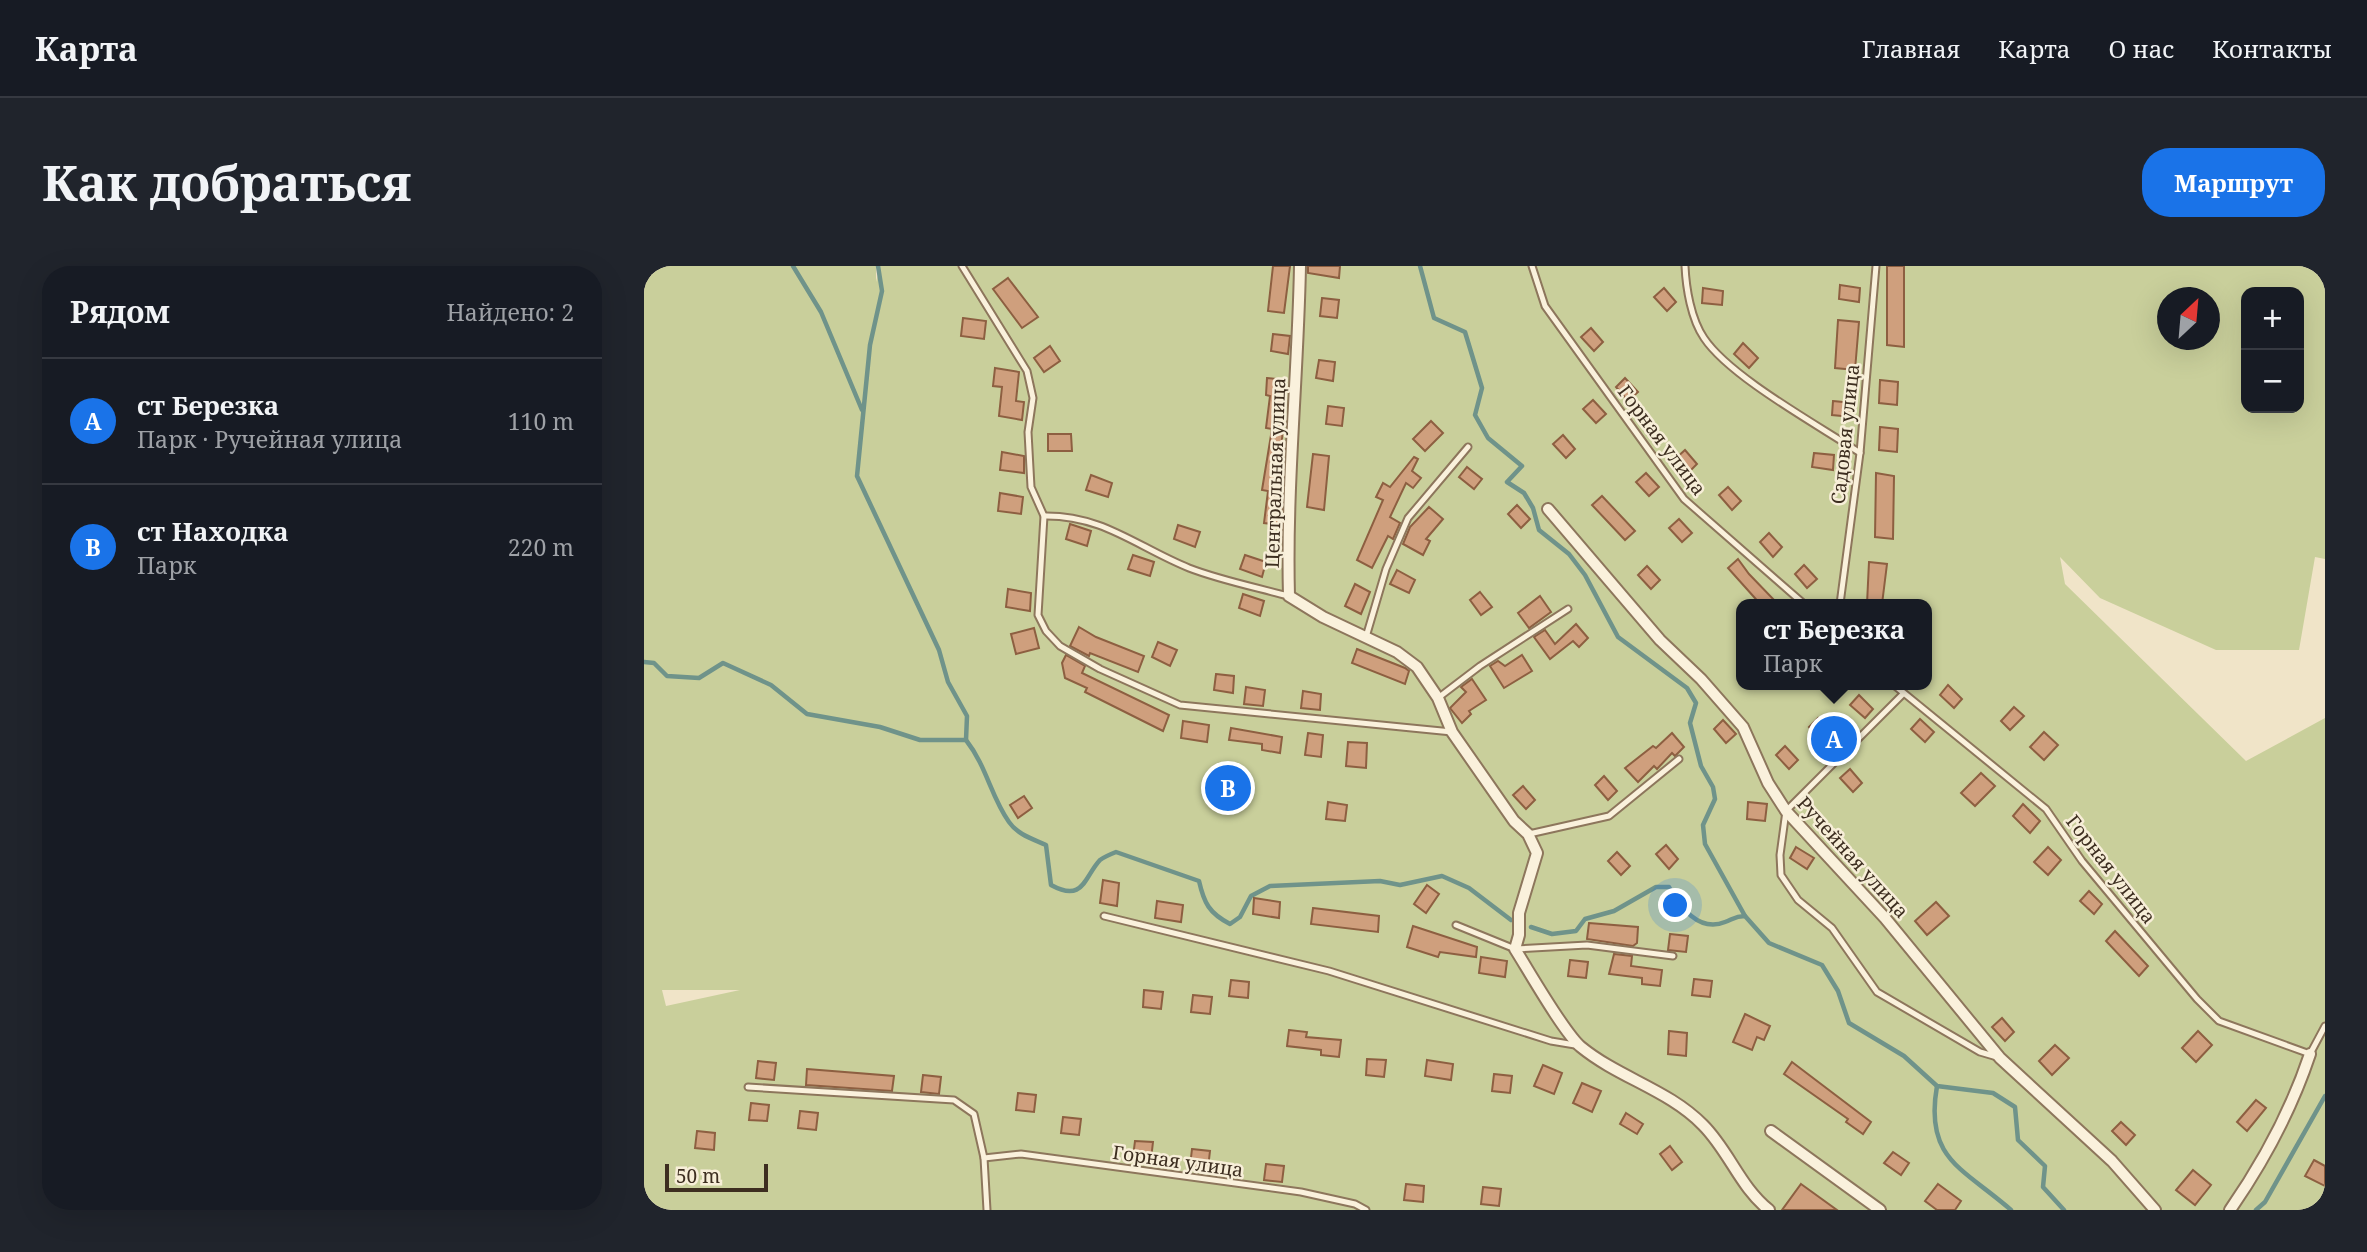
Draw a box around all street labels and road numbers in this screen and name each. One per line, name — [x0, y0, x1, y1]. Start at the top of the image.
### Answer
street label: Садовая улица — [1825, 363, 1865, 505]
street label: Центральная улица — [1259, 377, 1291, 569]
street label: Горная улица — [1612, 380, 1712, 500]
street label: Ручейная улица — [1791, 791, 1915, 923]
street label: Горная улица — [2060, 809, 2162, 929]
street label: Горная улица — [1111, 1139, 1245, 1183]

